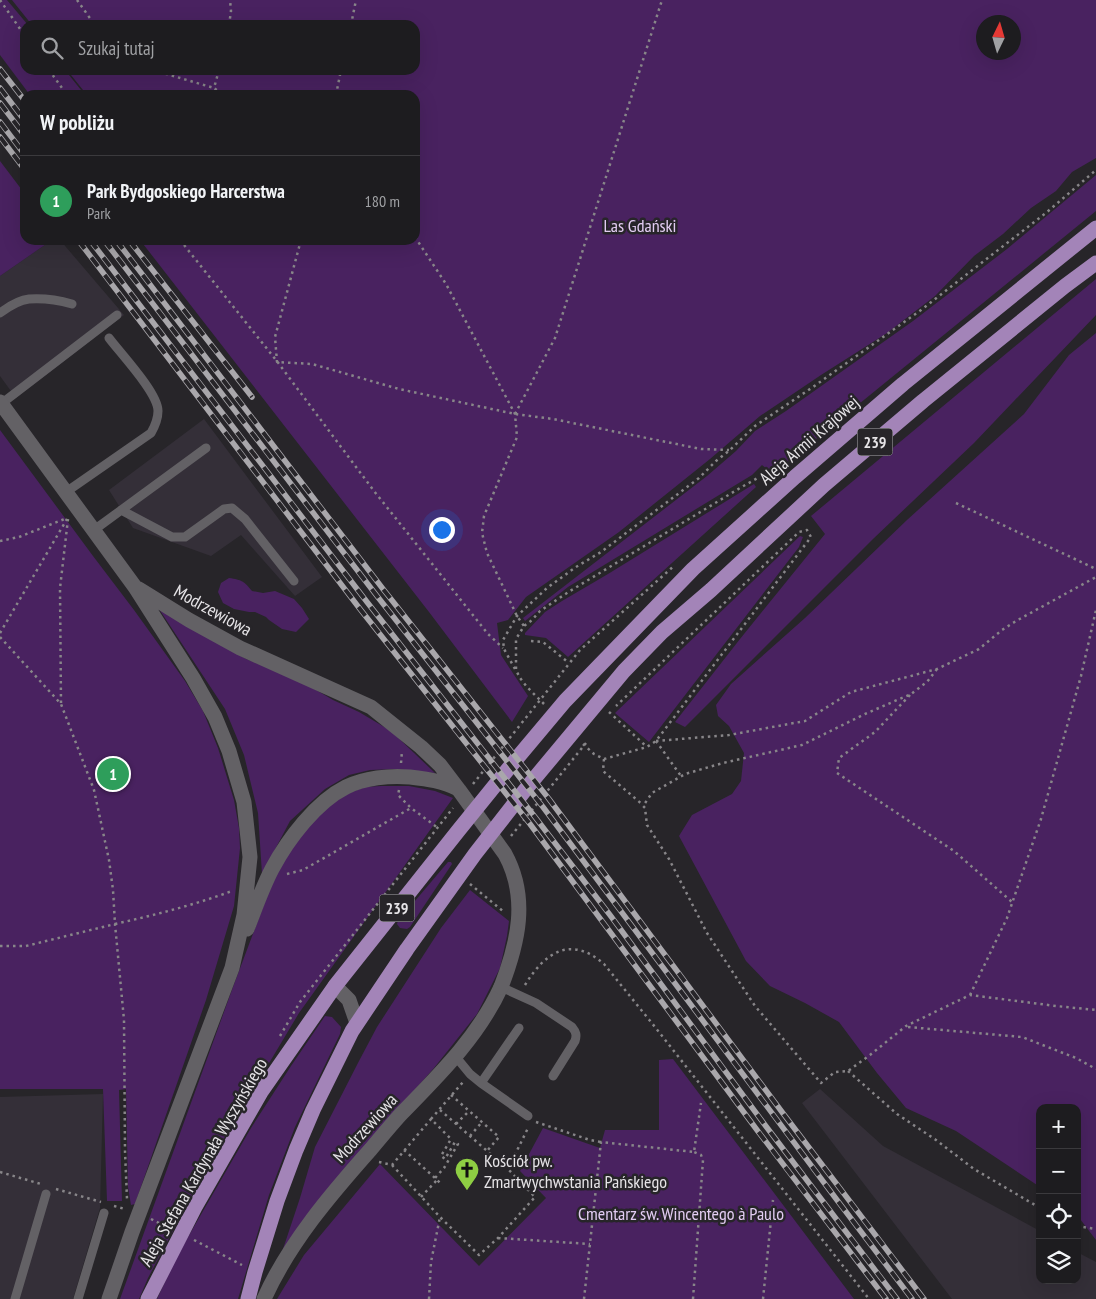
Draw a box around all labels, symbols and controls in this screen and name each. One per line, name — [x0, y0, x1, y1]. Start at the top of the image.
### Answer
north arrow — [976, 15, 1021, 60]
search box — [20, 20, 420, 75]
icon: search — [38, 34, 66, 62]
text: Szukaj tutaj — [78, 36, 155, 60]
text: W pobliżu — [40, 109, 114, 136]
text: Park Bydgoskiego Harcerstwa — [87, 179, 285, 203]
text: 1 — [52, 191, 60, 211]
text: 180 m — [365, 191, 400, 211]
text: Park — [87, 203, 111, 223]
park label: Las Gdański — [603, 214, 677, 237]
street label: Aleja Armii Krajowej — [754, 390, 864, 490]
road number: 239 — [858, 428, 892, 456]
your location — [429, 517, 455, 543]
street label: Modrzewiowa — [170, 579, 256, 641]
pin: 1 — [97, 755, 129, 793]
road number: 239 — [380, 894, 414, 921]
street label: Aleja Stefana Kardynała Wyszyńskiego — [134, 1054, 272, 1270]
street label: Modrzewiowa — [328, 1089, 402, 1167]
map controls — [1036, 1104, 1081, 1284]
button: + — [1036, 1104, 1081, 1149]
place label: Kościół pw. Zmartwychwstania Pańskiego — [484, 1149, 667, 1193]
button: − — [1036, 1149, 1081, 1194]
church icon: Kościół pw. Zmartwychwstania Pańskiego — [454, 1157, 480, 1191]
button: locate — [1036, 1194, 1081, 1239]
park label: Cmentarz św. Wincentego à Paulo — [578, 1202, 784, 1225]
button: layers — [1036, 1239, 1081, 1284]

